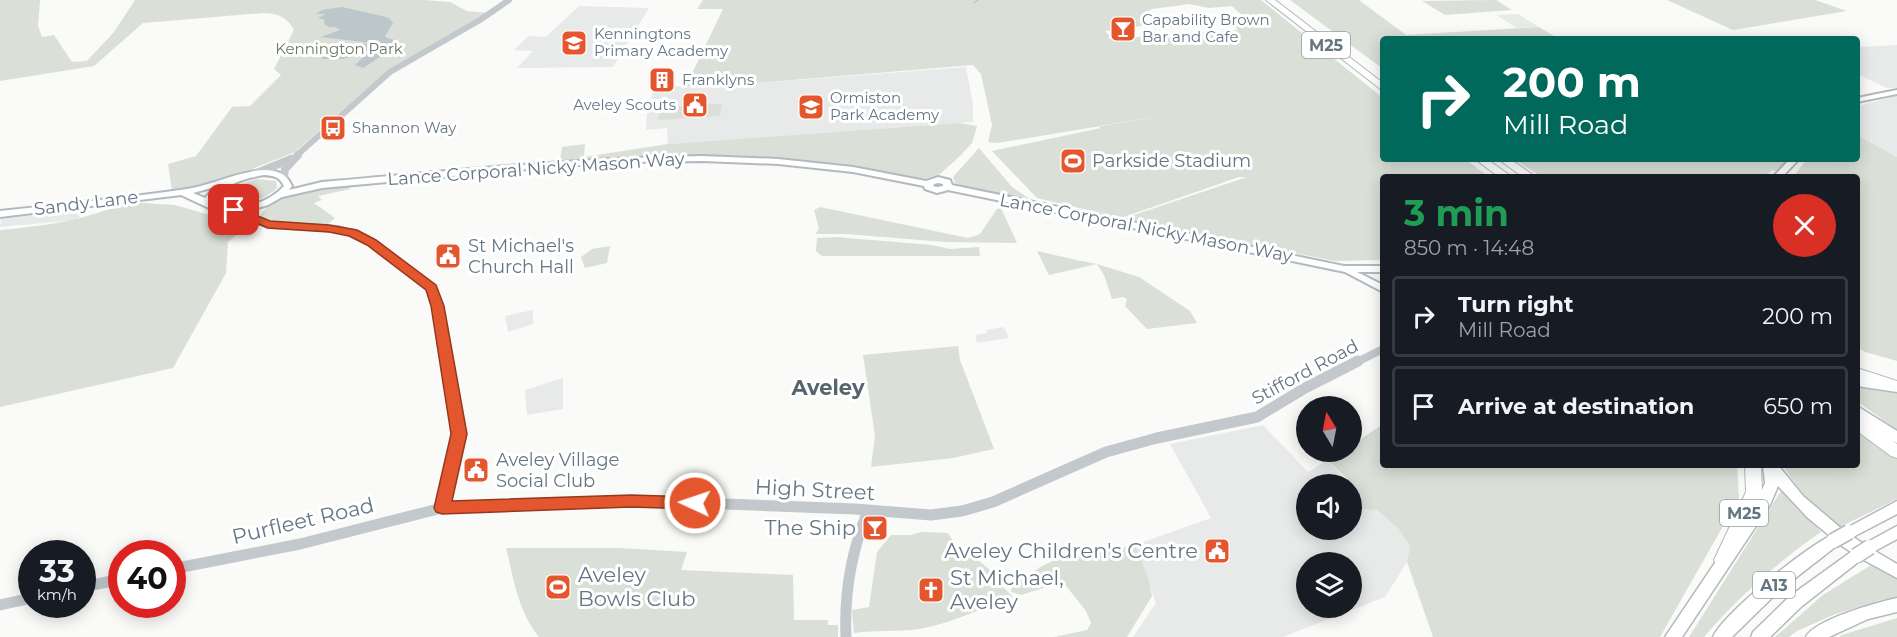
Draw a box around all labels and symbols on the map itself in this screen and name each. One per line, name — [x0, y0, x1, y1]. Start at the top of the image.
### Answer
place label: Capability Brown Bar and Cafe — [1142, 10, 1270, 46]
bar icon: Capability Brown Bar and Cafe — [1108, 14, 1138, 44]
place label: Kenningtons Primary Academy — [594, 24, 729, 60]
school or university icon: Kenningtons Primary Academy — [559, 28, 589, 58]
road number: M25 — [1302, 32, 1350, 58]
park label: Kennington Park — [275, 39, 403, 58]
building icon: Franklyns — [647, 65, 677, 95]
place label: Franklyns — [682, 70, 754, 89]
place label: Ormiston Park Academy — [830, 88, 940, 124]
public building icon: Aveley Scouts — [680, 90, 710, 120]
school or university icon: Ormiston Park Academy — [796, 92, 826, 122]
place label: Aveley Scouts — [573, 95, 676, 114]
bus stop icon: Shannon Way — [318, 113, 348, 143]
place label: Shannon Way — [352, 118, 457, 137]
sports icon: Parkside Stadium — [1058, 146, 1088, 176]
street label: Lance Corporal Nicky Mason Way — [387, 148, 686, 190]
place label: Parkside Stadium — [1092, 150, 1251, 172]
pin — [208, 184, 259, 235]
street label: Sandy Lane — [33, 186, 139, 220]
street label: Lance Corporal Nicky Mason Way — [998, 189, 1295, 267]
place label: St Michael's Church Hall — [468, 235, 574, 278]
public building icon: St Michael's Church Hall — [433, 241, 463, 271]
street label: Stifford Road — [1248, 335, 1362, 409]
district label: Aveley — [790, 375, 865, 400]
north arrow — [1296, 396, 1362, 462]
place label: Aveley Village Social Club — [496, 449, 620, 492]
public building icon: Aveley Village Social Club — [461, 455, 491, 485]
position arrow — [663, 471, 727, 535]
street label: High Street — [754, 474, 876, 505]
street label: Purfleet Road — [229, 492, 376, 549]
road number: M25 — [1720, 500, 1768, 526]
bar icon: The Ship — [860, 513, 890, 543]
place label: The Ship — [765, 515, 856, 540]
public building icon: Aveley Children's Centre — [1202, 536, 1232, 566]
place label: Aveley Children's Centre — [944, 538, 1198, 563]
speed limit sign: 40 — [108, 540, 186, 618]
place label: Aveley Bowls Club — [578, 562, 695, 611]
place label: St Michael, Aveley — [950, 565, 1064, 614]
sports icon: Aveley Bowls Club — [543, 572, 573, 602]
road number: A13 — [1753, 572, 1795, 598]
church icon: St Michael, Aveley — [916, 575, 946, 605]

